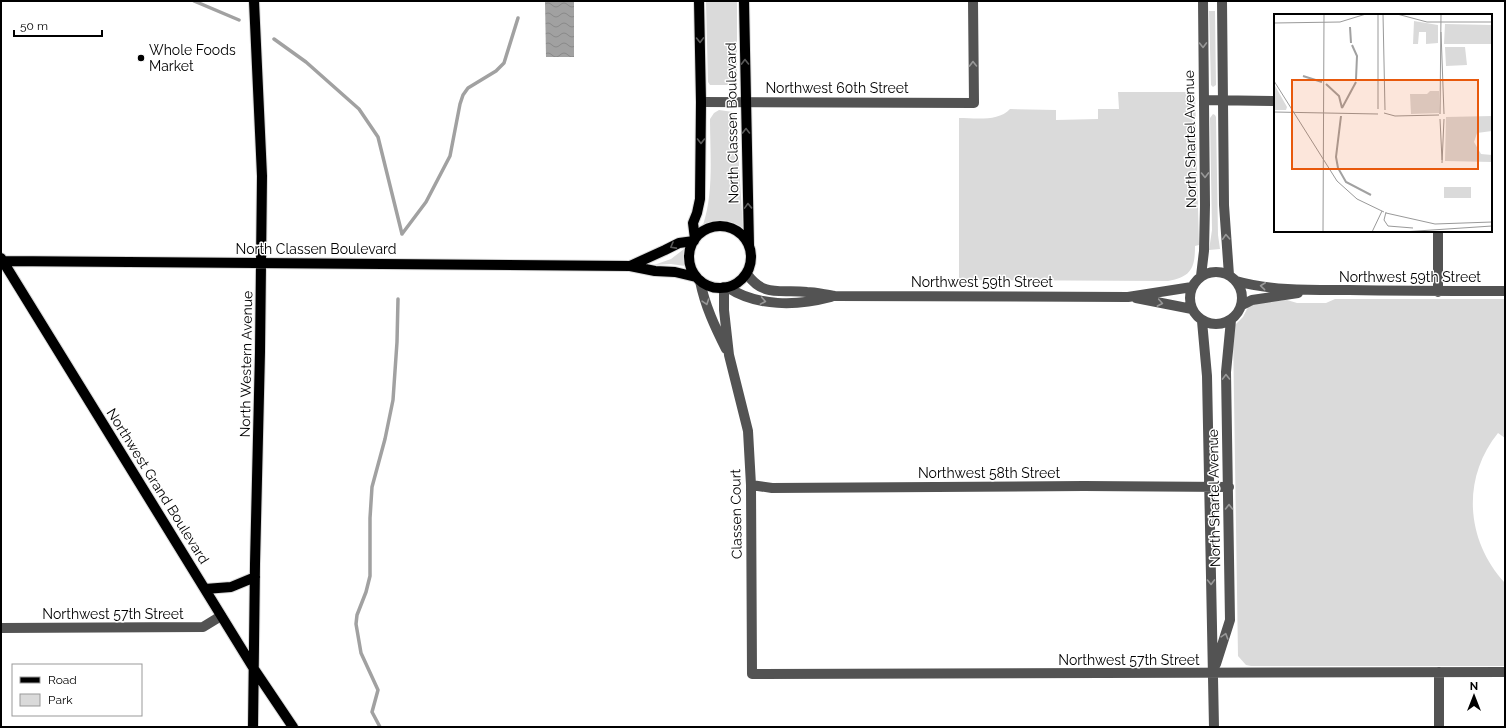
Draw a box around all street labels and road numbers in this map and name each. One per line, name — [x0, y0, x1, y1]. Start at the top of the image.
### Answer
street label: North Classen Boulevard — [723, 42, 741, 204]
street label: North Shartel Avenue — [1181, 70, 1199, 208]
street label: Northwest 60th Street — [765, 80, 909, 96]
street label: North Classen Boulevard — [235, 241, 397, 257]
street label: Northwest 59th Street — [1339, 269, 1481, 285]
street label: Northwest 59th Street — [911, 274, 1053, 290]
street label: North Western Avenue — [237, 291, 255, 437]
street label: Northwest Grand Boulevard — [103, 405, 213, 567]
street label: North Shartel Avenue — [1205, 429, 1223, 567]
street label: Northwest 58th Street — [918, 465, 1060, 481]
street label: Classen Court — [727, 468, 745, 559]
street label: Northwest 57th Street — [42, 606, 184, 622]
street label: Northwest 57th Street — [1058, 652, 1200, 668]

